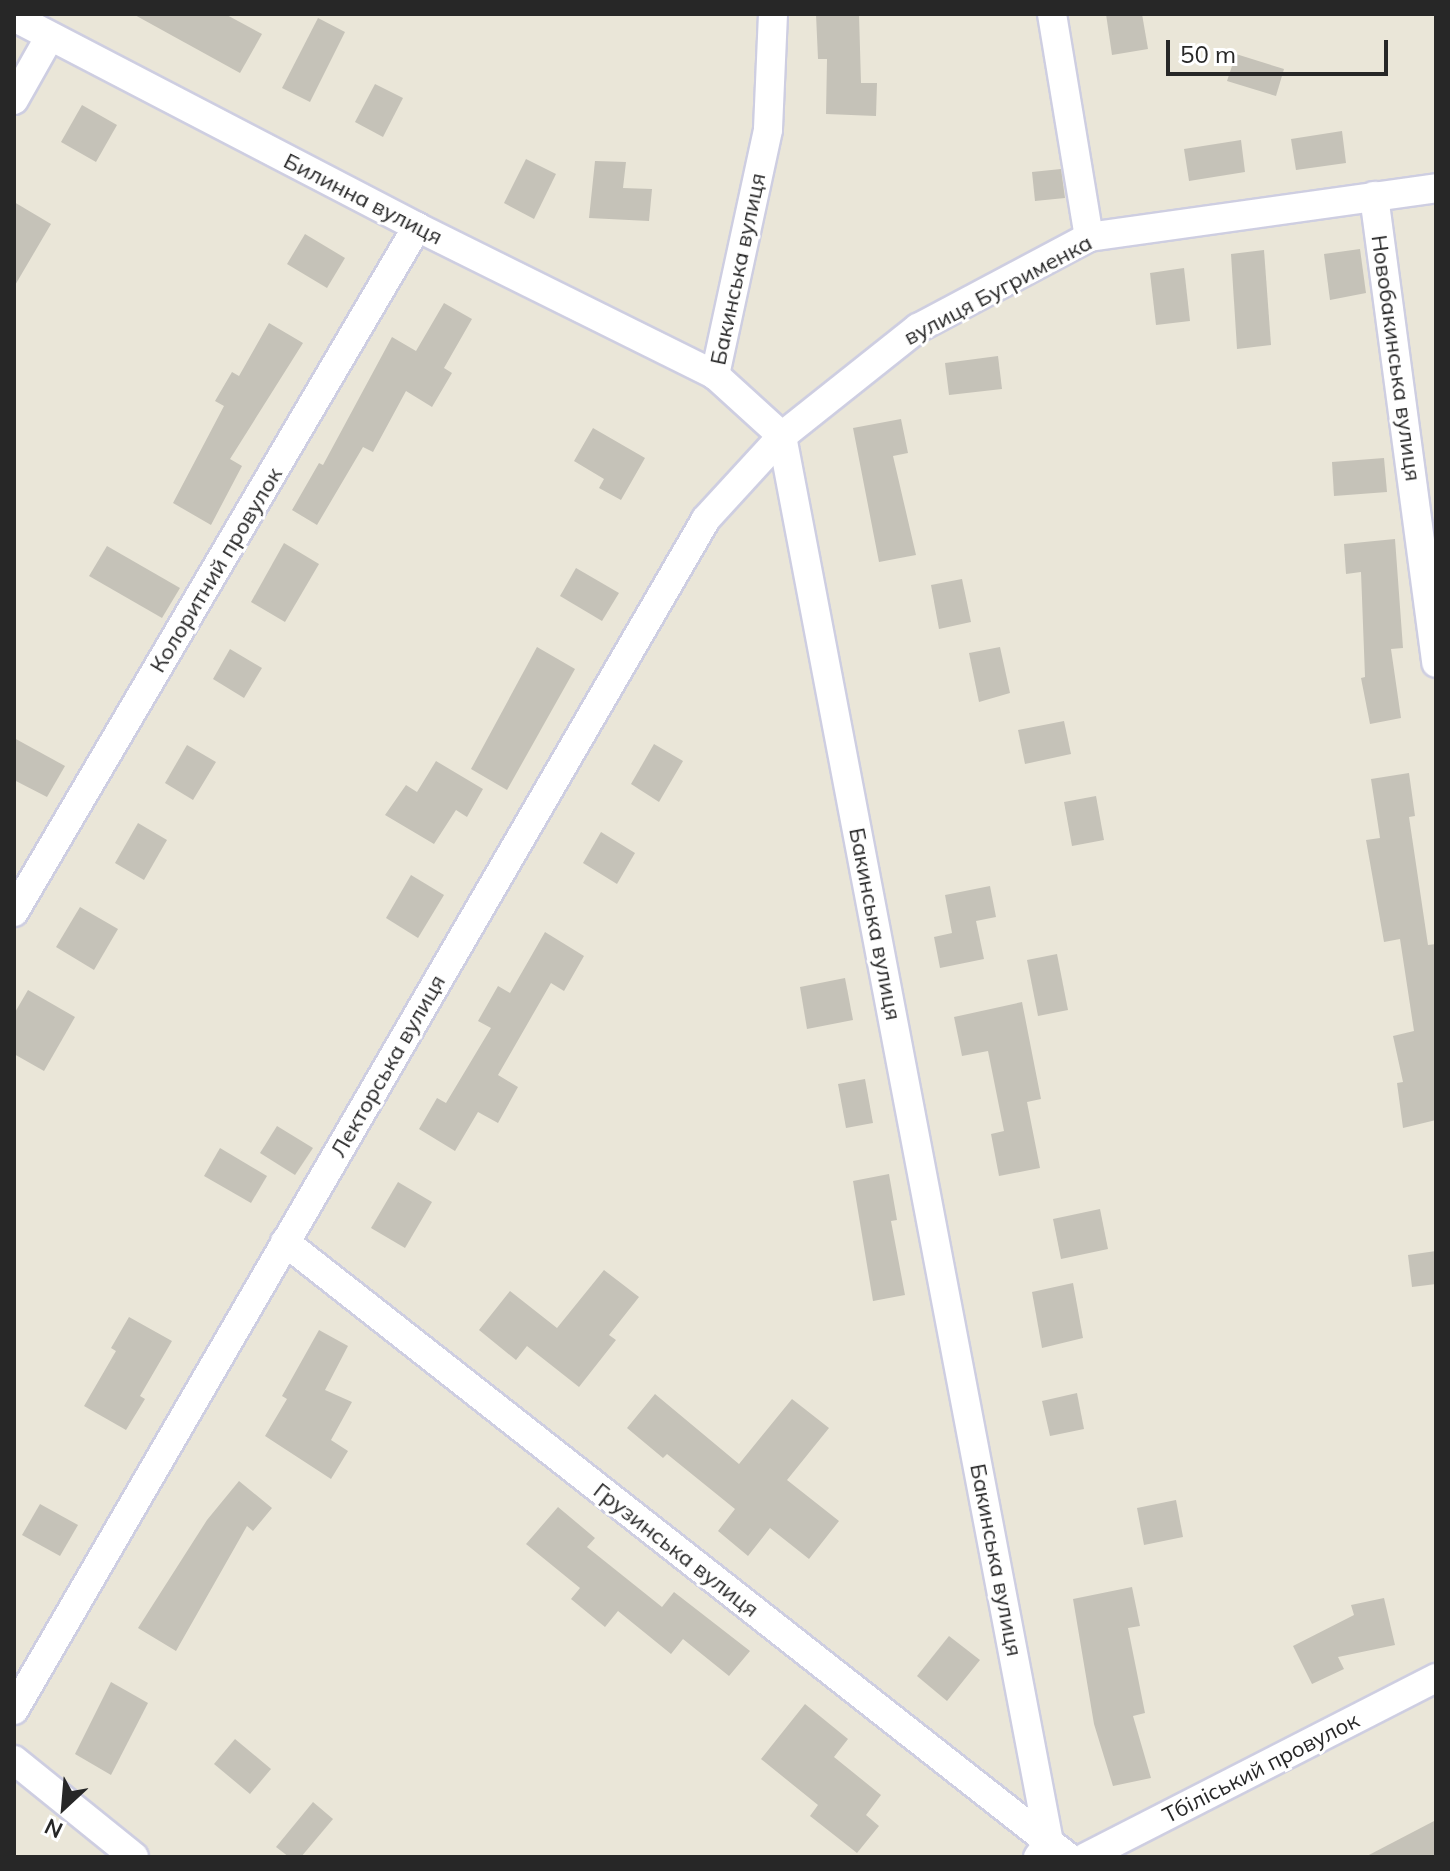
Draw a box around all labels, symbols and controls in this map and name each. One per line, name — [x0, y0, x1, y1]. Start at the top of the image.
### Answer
scale bar — [1170, 24, 1392, 74]
text: 50 m — [1180, 39, 1236, 69]
street label: Билинна вулиця — [279, 148, 447, 250]
street label: Бакинська вулиця — [705, 171, 771, 367]
street label: вулиця Бугрименка — [899, 229, 1097, 351]
street label: Новобакинська вулиця — [1366, 233, 1426, 483]
street label: Колоритний провулок — [144, 463, 288, 677]
street label: Бакинська вулиця — [843, 825, 907, 1023]
street label: Лекторська вулиця — [325, 970, 451, 1162]
street label: Бакинська вулиця — [964, 1461, 1028, 1659]
street label: Грузинська вулиця — [588, 1477, 764, 1623]
street label: Тбіліський провулок — [1159, 1707, 1363, 1829]
north arrow — [24, 1767, 104, 1847]
text: N — [40, 1812, 67, 1845]

